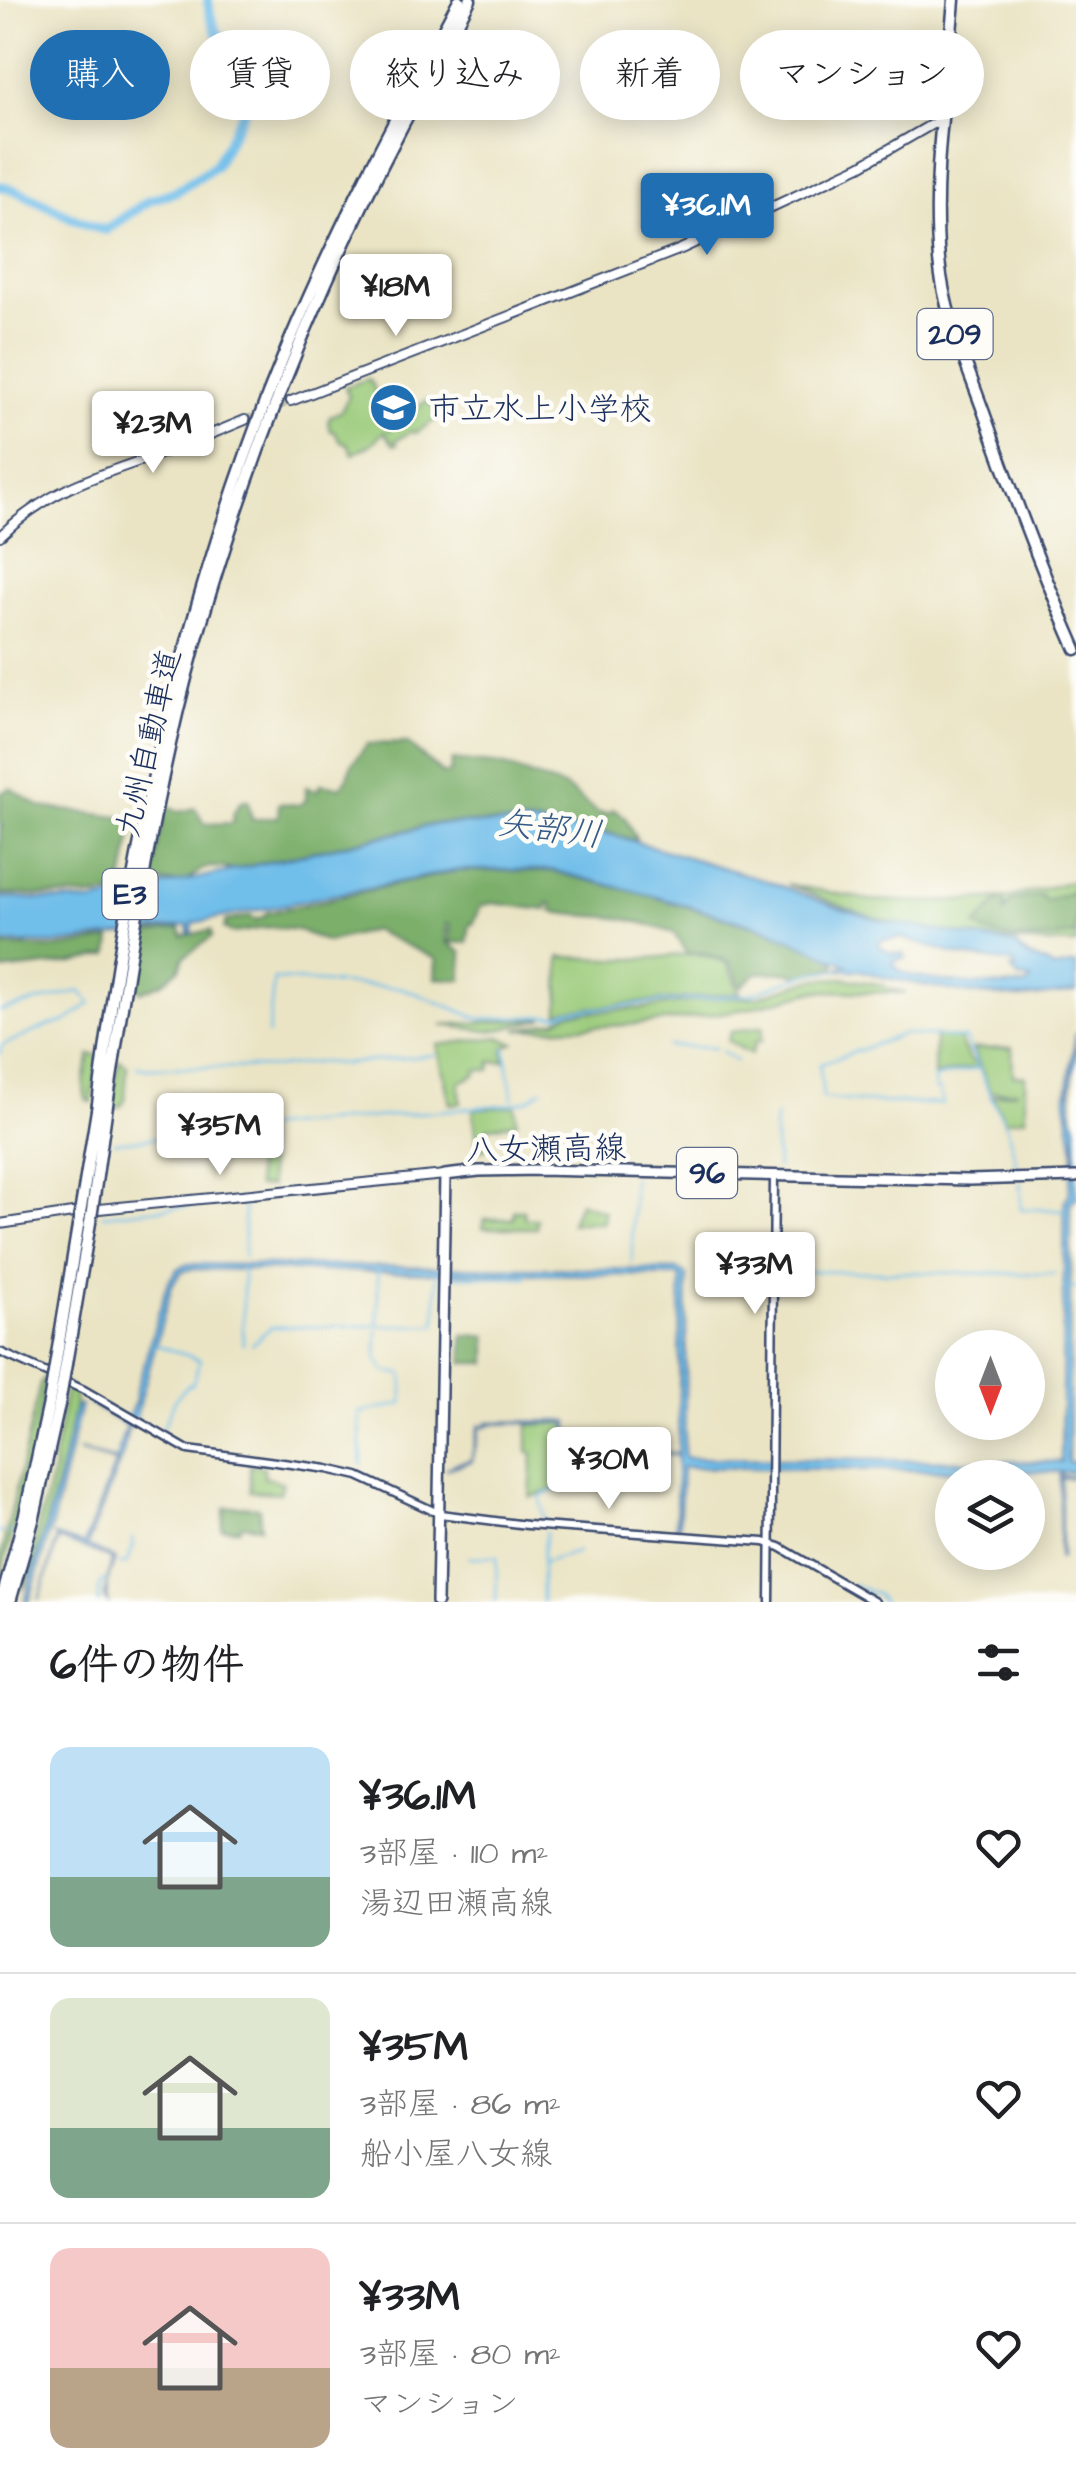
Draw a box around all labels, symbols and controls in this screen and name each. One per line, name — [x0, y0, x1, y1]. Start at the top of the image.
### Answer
chip: 購入 — [30, 30, 170, 120]
chip: 賃貸 — [190, 30, 330, 120]
chip: 絞り込み — [350, 30, 560, 120]
chip: 新着 — [580, 30, 720, 120]
chip: マンション — [740, 30, 984, 120]
pin: ¥36.1M — [626, 173, 788, 258]
text: ¥36.1M — [663, 183, 751, 228]
pin: ¥18M — [337, 254, 455, 339]
text: ¥18M — [362, 264, 430, 309]
road number: 209 — [918, 309, 992, 359]
school or university icon: 市立水上小学校 — [367, 382, 419, 434]
place label: 市立水上小学校 — [428, 387, 652, 432]
pin: ¥23M — [94, 391, 212, 476]
text: ¥23M — [114, 401, 192, 446]
street label: 九州自動車道 — [106, 645, 193, 842]
water label: 矢部川 — [495, 799, 605, 860]
road number: E3 — [102, 869, 158, 919]
pin: ¥35M — [161, 1093, 279, 1178]
text: ¥35M — [179, 1103, 261, 1148]
street label: 八女瀬高線 — [466, 1126, 626, 1173]
road number: 96 — [677, 1148, 737, 1198]
pin: ¥33M — [696, 1232, 814, 1317]
text: ¥33M — [717, 1242, 793, 1287]
north arrow — [935, 1330, 1045, 1440]
map controls — [935, 1330, 1045, 1570]
pin: ¥30M — [550, 1427, 668, 1512]
text: ¥30M — [569, 1437, 649, 1482]
button: layers — [935, 1460, 1045, 1570]
icon: filters — [971, 1635, 1026, 1690]
text: 6件の物件 — [50, 1637, 244, 1695]
text: ¥36.1M — [360, 1768, 476, 1826]
icon: home — [130, 1787, 250, 1907]
icon: heart — [971, 1820, 1026, 1875]
text: 3部屋 · 110 m² — [360, 1831, 549, 1876]
text: 湯辺田瀬高線 — [360, 1881, 552, 1926]
text: ¥35M — [360, 2019, 468, 2077]
icon: home — [130, 2038, 250, 2158]
icon: heart — [971, 2071, 1026, 2126]
text: 3部屋 · 86 m² — [360, 2082, 561, 2127]
text: 船小屋八女線 — [360, 2132, 552, 2177]
text: ¥33M — [360, 2269, 460, 2327]
icon: home — [130, 2288, 250, 2408]
icon: heart — [971, 2321, 1026, 2376]
text: 3部屋 · 80 m² — [360, 2332, 561, 2377]
text: マンション — [360, 2382, 519, 2427]

